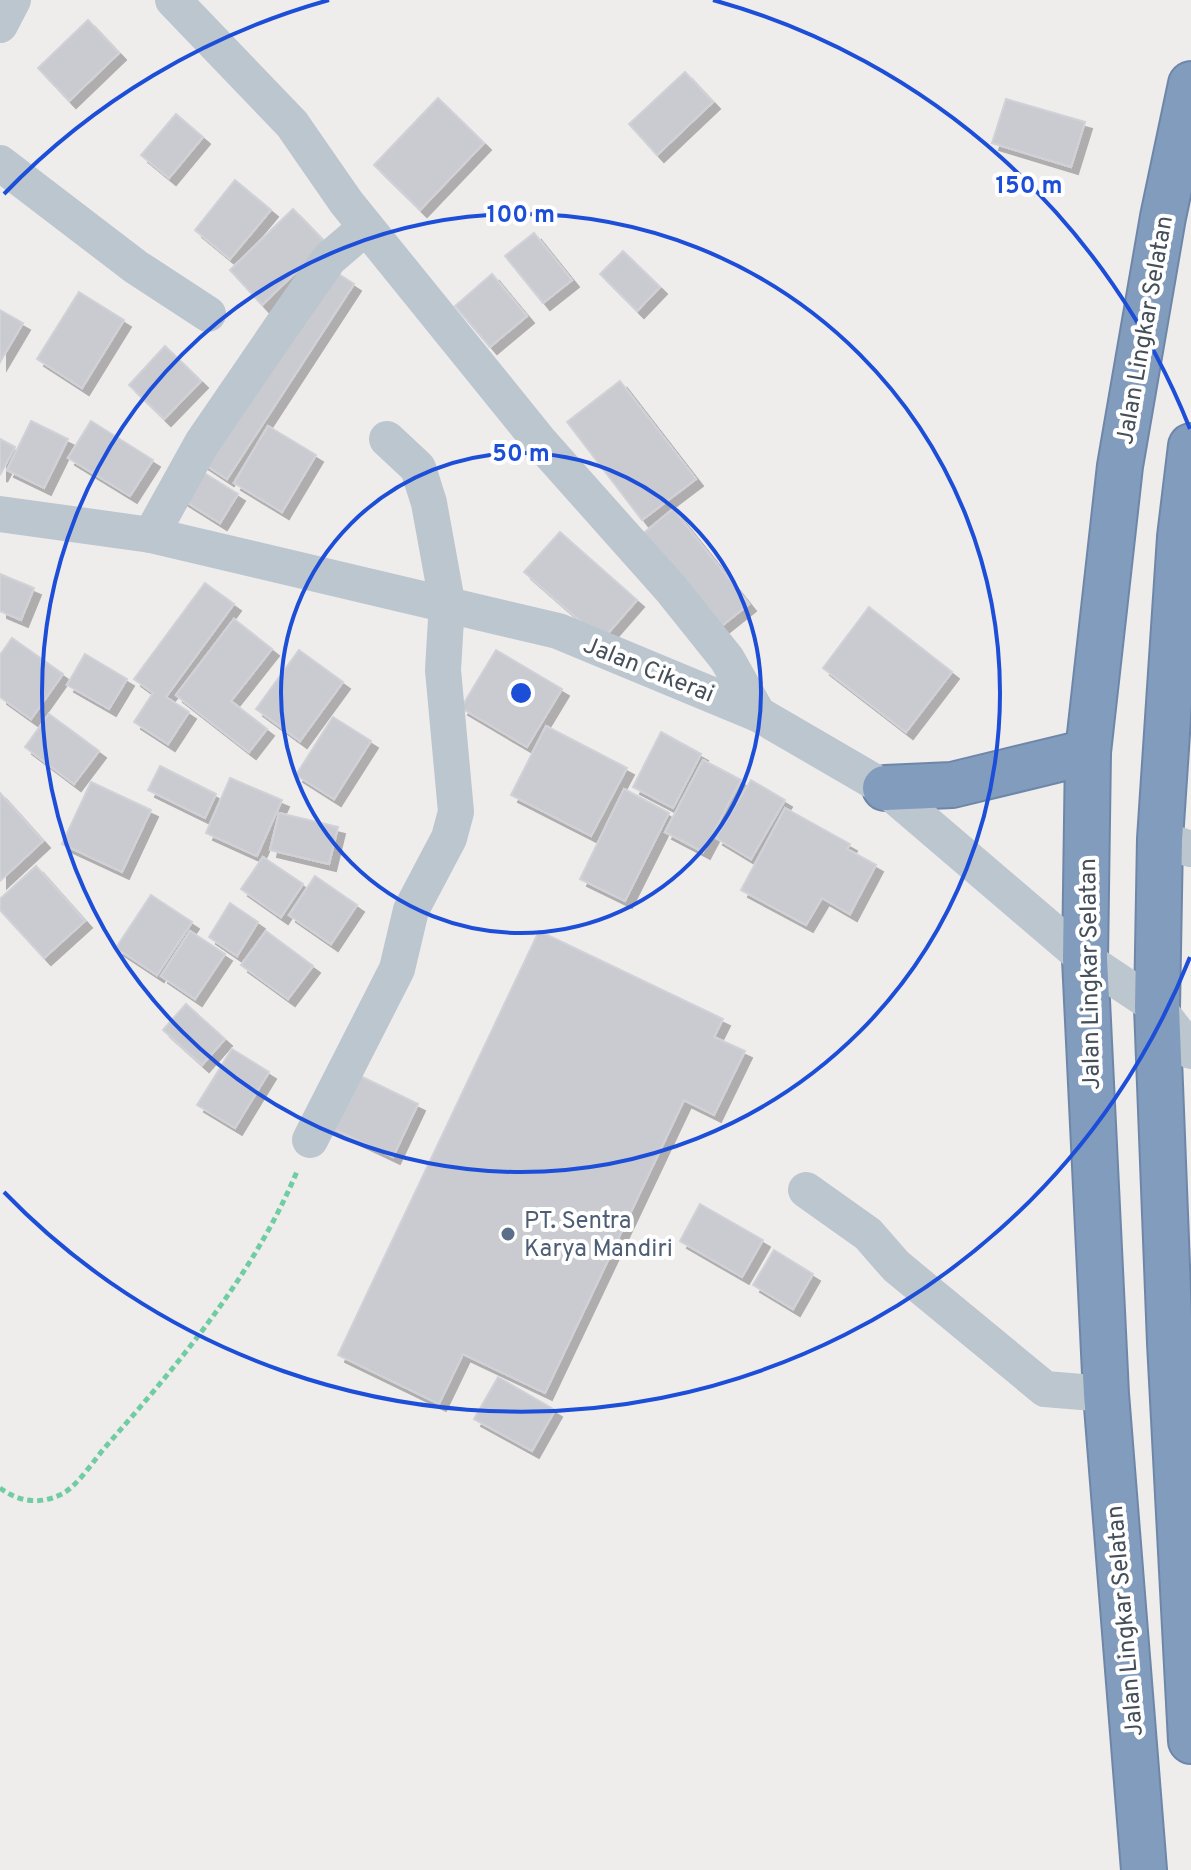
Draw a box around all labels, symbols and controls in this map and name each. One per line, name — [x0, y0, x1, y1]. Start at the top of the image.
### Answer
text: 150 m — [995, 172, 1063, 202]
text: 100 m — [487, 201, 555, 231]
street label: Jalan Lingkar Selatan — [1111, 214, 1181, 447]
text: 50 m — [492, 440, 550, 470]
street label: Jalan Cikerai — [578, 631, 718, 711]
centre of rings — [507, 679, 535, 707]
street label: Jalan Lingkar Selatan — [1074, 858, 1108, 1090]
place label: PT. Sentra Karya Mandiri — [524, 1207, 673, 1265]
marker: PT. Sentra Karya Mandiri — [499, 1225, 517, 1243]
street label: Jalan Lingkar Selatan — [1101, 1504, 1151, 1738]

